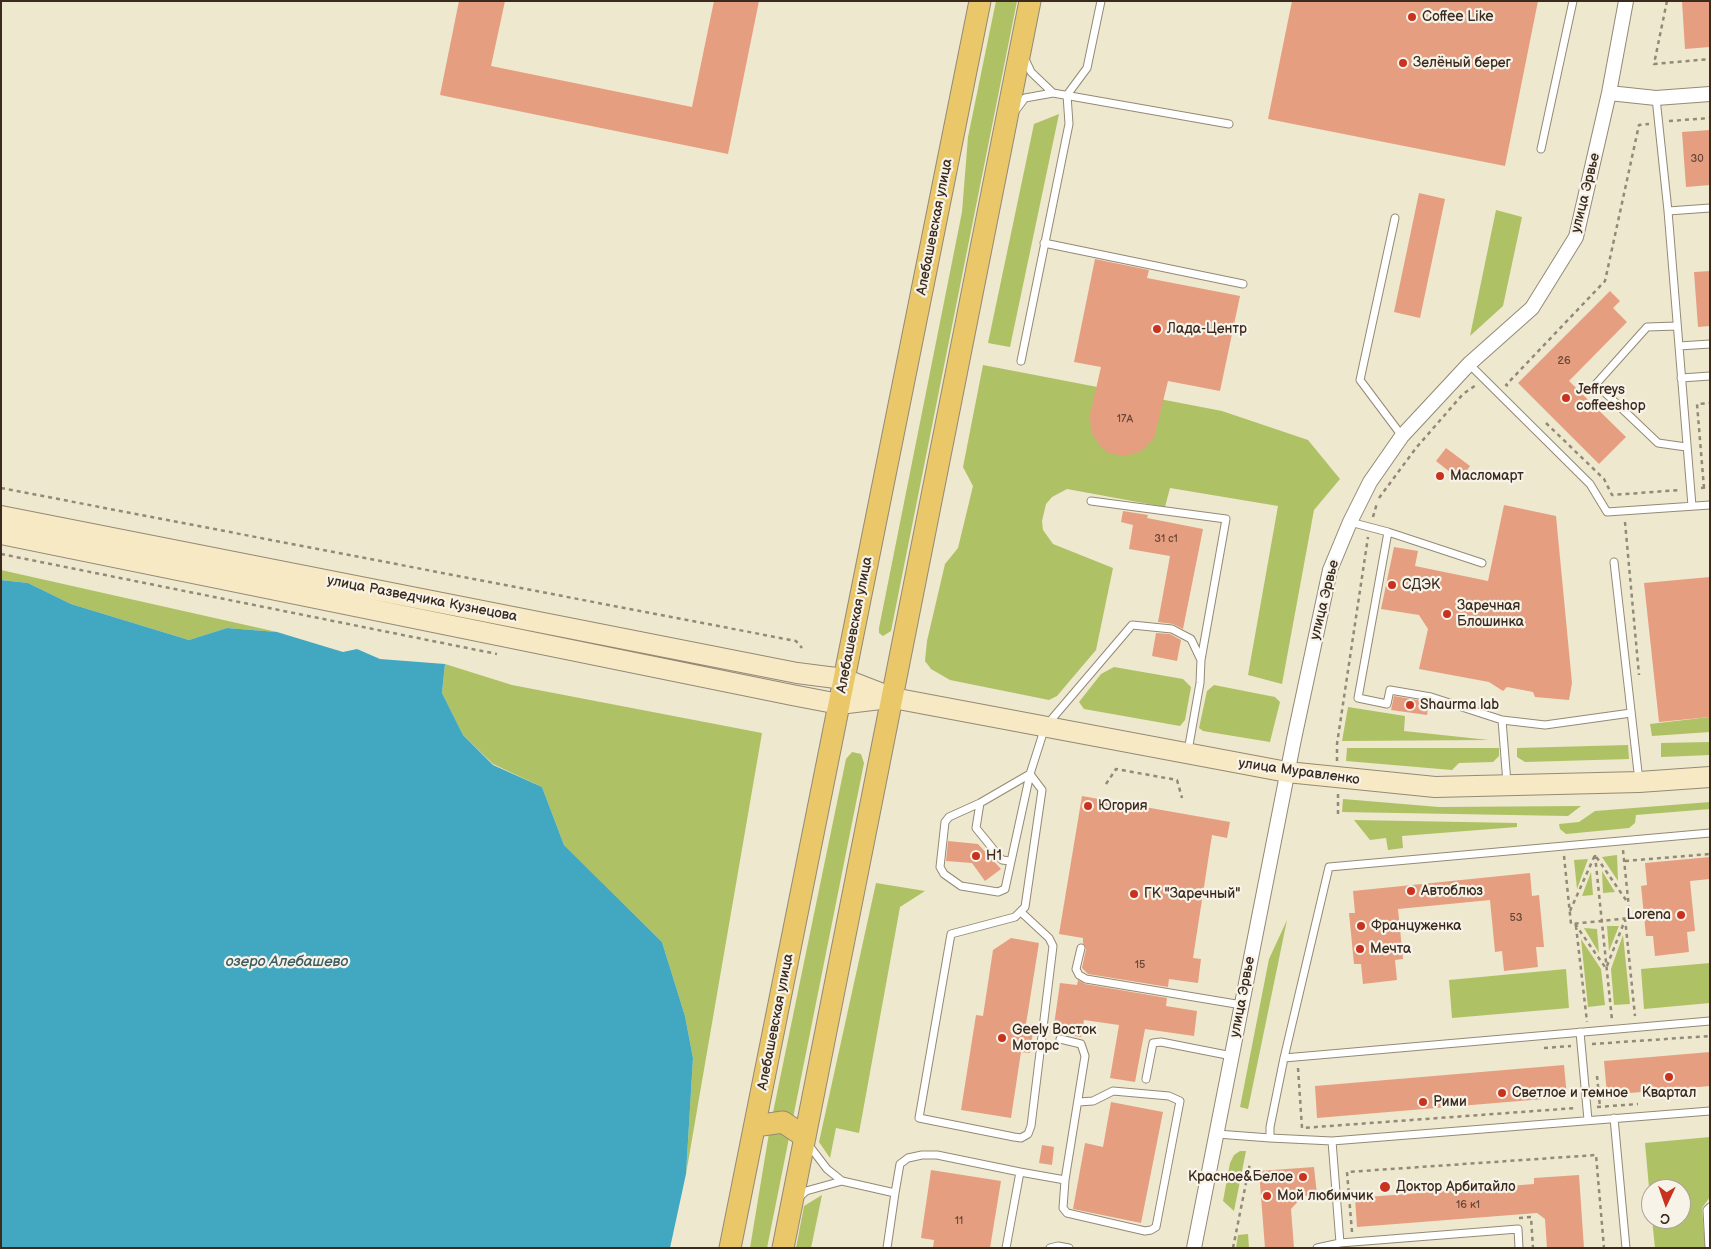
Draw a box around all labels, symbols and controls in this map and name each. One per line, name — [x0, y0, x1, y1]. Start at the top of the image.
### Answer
place label: Coffee Like — [1422, 9, 1494, 25]
marker: Coffee Like — [1406, 11, 1418, 23]
place label: Зелёный берег — [1413, 55, 1511, 71]
marker: Зелёный берег — [1397, 57, 1409, 69]
street label: улица Эрвье — [1568, 151, 1604, 235]
house number: 30 — [1690, 152, 1704, 166]
street label: Алебашевская улица — [914, 157, 956, 297]
place label: Лада-Центр — [1167, 321, 1247, 337]
marker: Лада-Центр — [1151, 323, 1163, 335]
house number: 26 — [1557, 354, 1571, 368]
place label: Jeffreys coffeeshop — [1576, 382, 1646, 414]
marker: Jeffreys coffeeshop — [1560, 392, 1572, 404]
house number: 17А — [1117, 412, 1133, 426]
place label: Масломарт — [1450, 468, 1524, 484]
marker: Масломарт — [1434, 470, 1446, 482]
house number: 31 с1 — [1154, 532, 1178, 546]
street label: Алебашевская улица — [834, 555, 876, 695]
street label: улица Эрвье — [1307, 558, 1343, 642]
street label: улица Разведчика Кузнецова — [325, 572, 519, 626]
place label: СДЭК — [1402, 577, 1440, 593]
marker: СДЭК — [1386, 579, 1398, 591]
place label: Заречная Блошинка — [1457, 598, 1524, 630]
marker: Заречная Блошинка — [1441, 608, 1453, 620]
place label: Shaurma lab — [1420, 697, 1499, 713]
marker: Shaurma lab — [1404, 699, 1416, 711]
street label: улица Муравленко — [1237, 755, 1361, 789]
place label: Югория — [1098, 798, 1148, 814]
marker: Югория — [1082, 800, 1094, 812]
place label: Н1 — [986, 848, 1002, 864]
marker: Н1 — [970, 850, 982, 862]
place label: Автоблюз — [1421, 883, 1483, 899]
marker: Автоблюз — [1405, 885, 1417, 897]
place label: ГК "Заречный" — [1144, 886, 1240, 902]
marker: ГК "Заречный" — [1128, 888, 1140, 900]
place label: Lorena — [1627, 907, 1671, 923]
marker: Lorena — [1675, 909, 1687, 921]
house number: 53 — [1509, 911, 1523, 925]
place label: Француженка — [1371, 918, 1462, 934]
marker: Француженка — [1355, 920, 1367, 932]
place label: Мечта — [1370, 941, 1411, 957]
marker: Мечта — [1354, 943, 1366, 955]
street label: Алебашевская улица — [755, 952, 797, 1092]
water label: озеро Алебашево — [226, 953, 348, 971]
street label: улица Эрвье — [1227, 955, 1259, 1039]
house number: 15 — [1135, 958, 1145, 972]
place label: Geely Восток Моторс — [1012, 1022, 1096, 1054]
marker: Geely Восток Моторс — [996, 1032, 1008, 1044]
marker: Квартал — [1663, 1071, 1675, 1083]
place label: Светлое и темное — [1512, 1085, 1628, 1101]
place label: Квартал — [1642, 1085, 1696, 1101]
marker: Светлое и темное — [1496, 1087, 1508, 1099]
place label: Рими — [1433, 1094, 1467, 1110]
marker: Рими — [1417, 1096, 1429, 1108]
place label: Красное&Белое — [1188, 1169, 1293, 1185]
marker: Красное&Белое — [1297, 1171, 1309, 1183]
place label: Доктор Арбитайло — [1396, 1179, 1516, 1195]
north arrow — [1641, 1179, 1691, 1229]
marker: Доктор Арбитайло — [1378, 1180, 1392, 1194]
place label: Мой любимчик — [1277, 1188, 1373, 1204]
marker: Мой любимчик — [1261, 1190, 1273, 1202]
house number: 16 к1 — [1456, 1198, 1480, 1212]
text: С — [1660, 1210, 1671, 1227]
house number: 11 — [955, 1214, 963, 1228]

